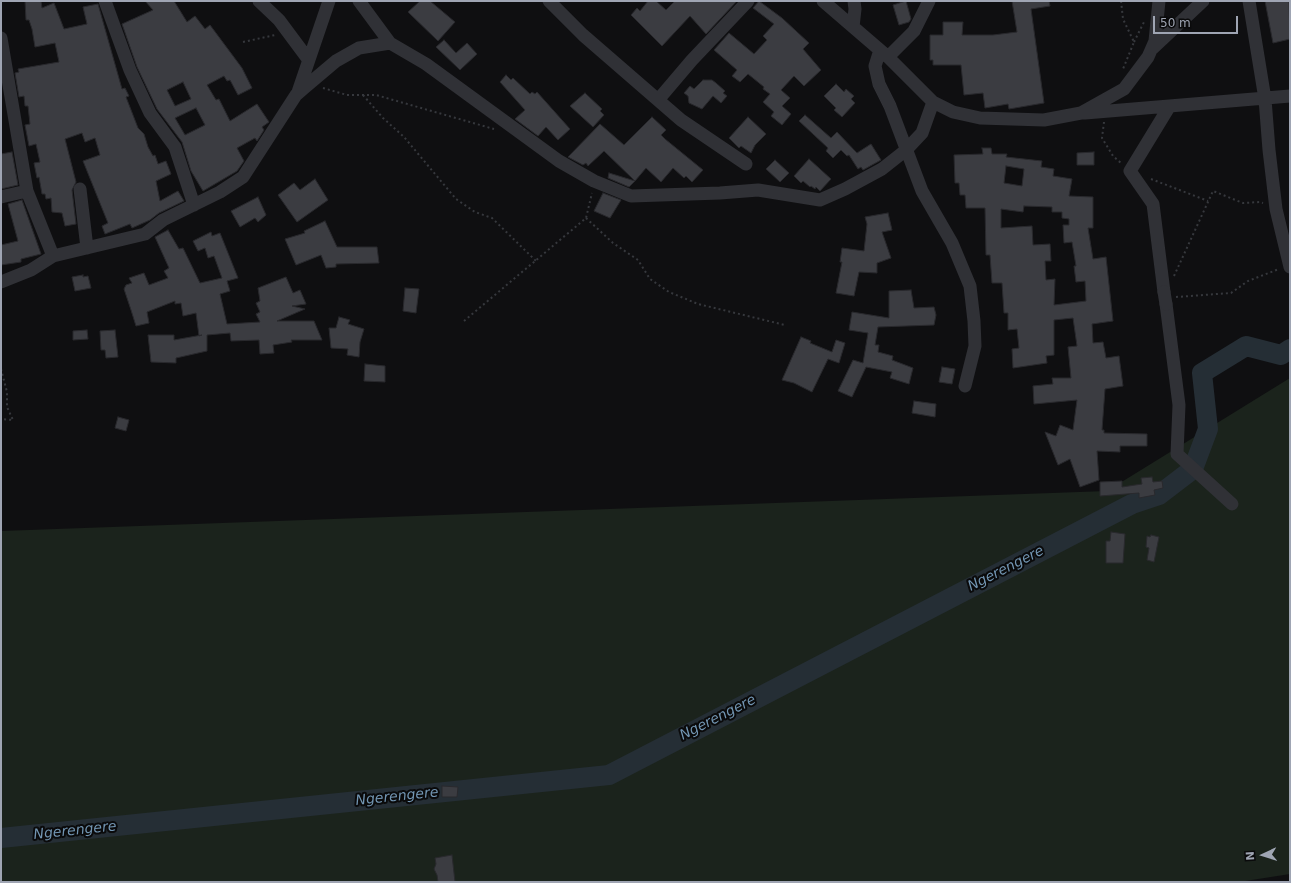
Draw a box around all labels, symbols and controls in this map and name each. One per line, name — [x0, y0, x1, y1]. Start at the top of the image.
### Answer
scale bar — [1155, 8, 1240, 34]
text: 50 m — [1160, 16, 1191, 30]
water label: Ngerengere — [965, 543, 1047, 595]
water label: Ngerengere — [677, 692, 759, 744]
water label: Ngerengere — [355, 784, 439, 810]
water label: Ngerengere — [33, 818, 117, 844]
north arrow — [1243, 835, 1283, 875]
text: N — [1244, 851, 1257, 861]

